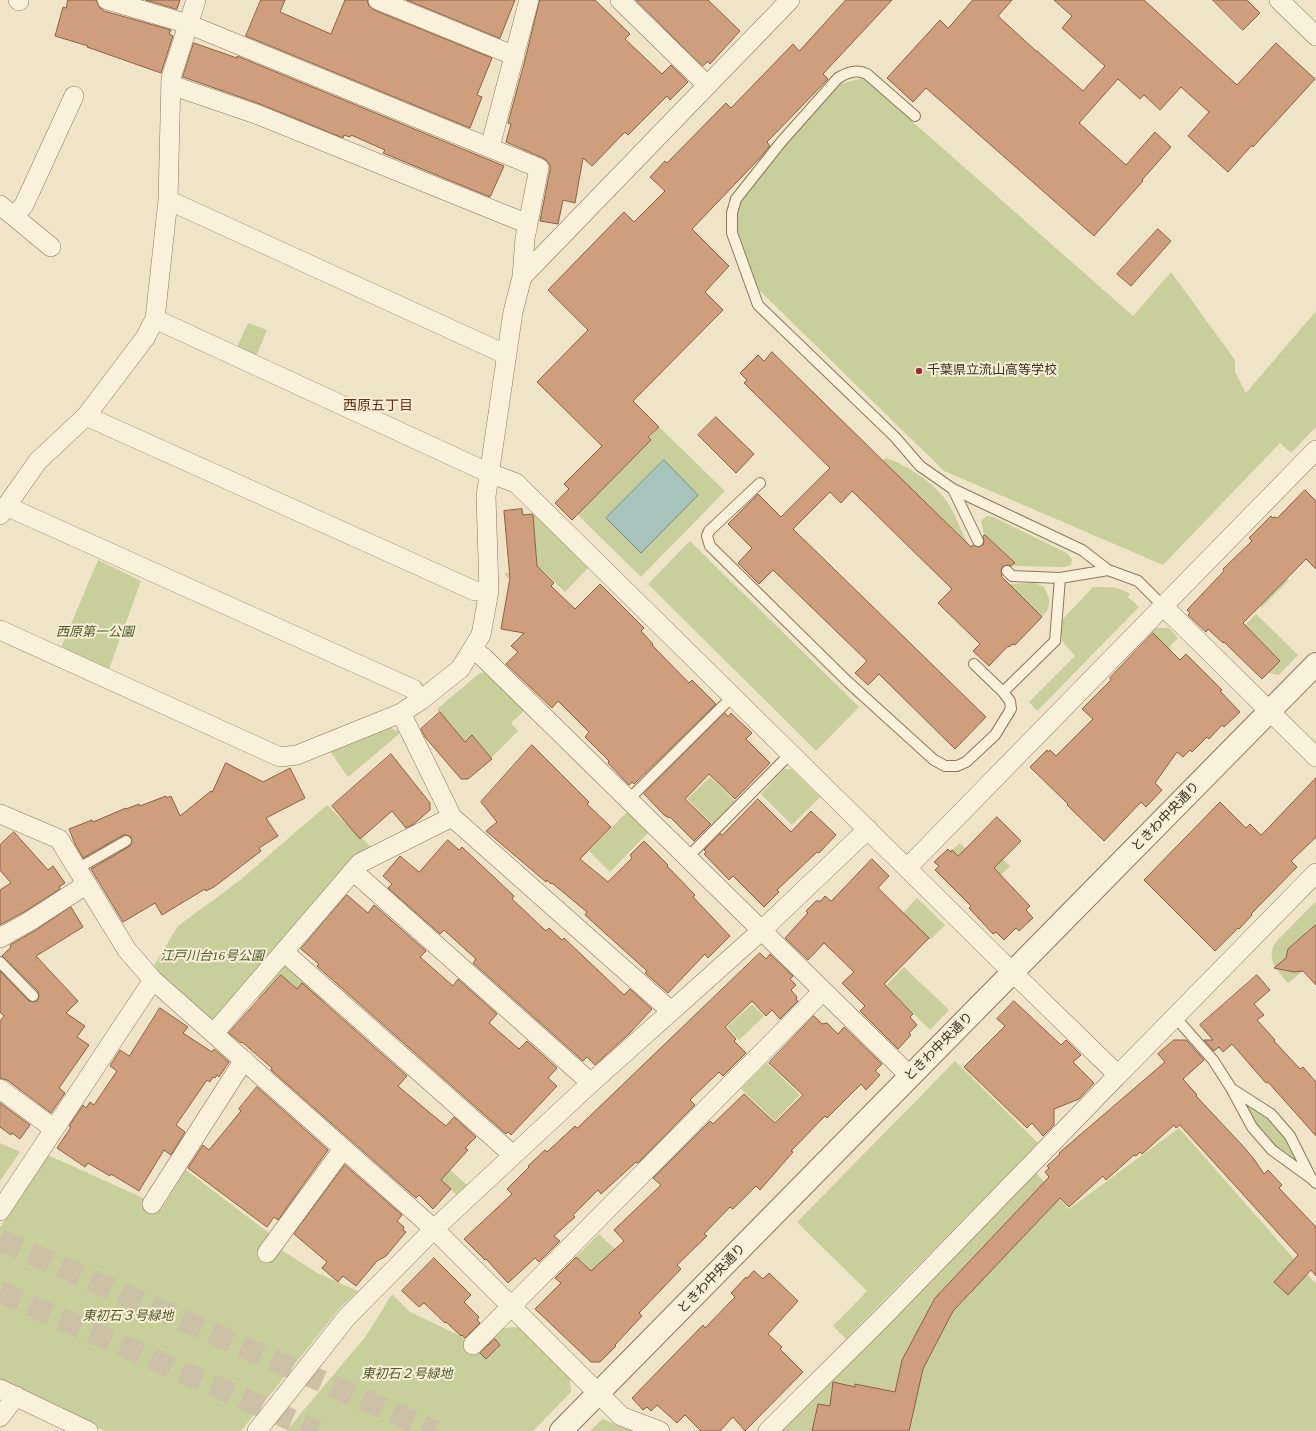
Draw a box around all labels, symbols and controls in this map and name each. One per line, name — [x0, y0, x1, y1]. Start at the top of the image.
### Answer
place label: 千葉県立流山高等学校 — [927, 363, 1057, 379]
marker: 千葉県立流山高等学校 — [914, 366, 924, 376]
district label: 西原五丁目 — [343, 398, 413, 414]
park label: 西原第一公園 — [56, 625, 134, 641]
street label: ときわ中央通り — [1129, 779, 1203, 855]
park label: 江戸川台16号公園 — [160, 949, 264, 965]
street label: ときわ中央通り — [901, 1009, 977, 1085]
street label: ときわ中央通り — [675, 1241, 749, 1317]
park label: 東初石３号緑地 — [83, 1309, 173, 1325]
park label: 東初石２号緑地 — [362, 1367, 452, 1383]

